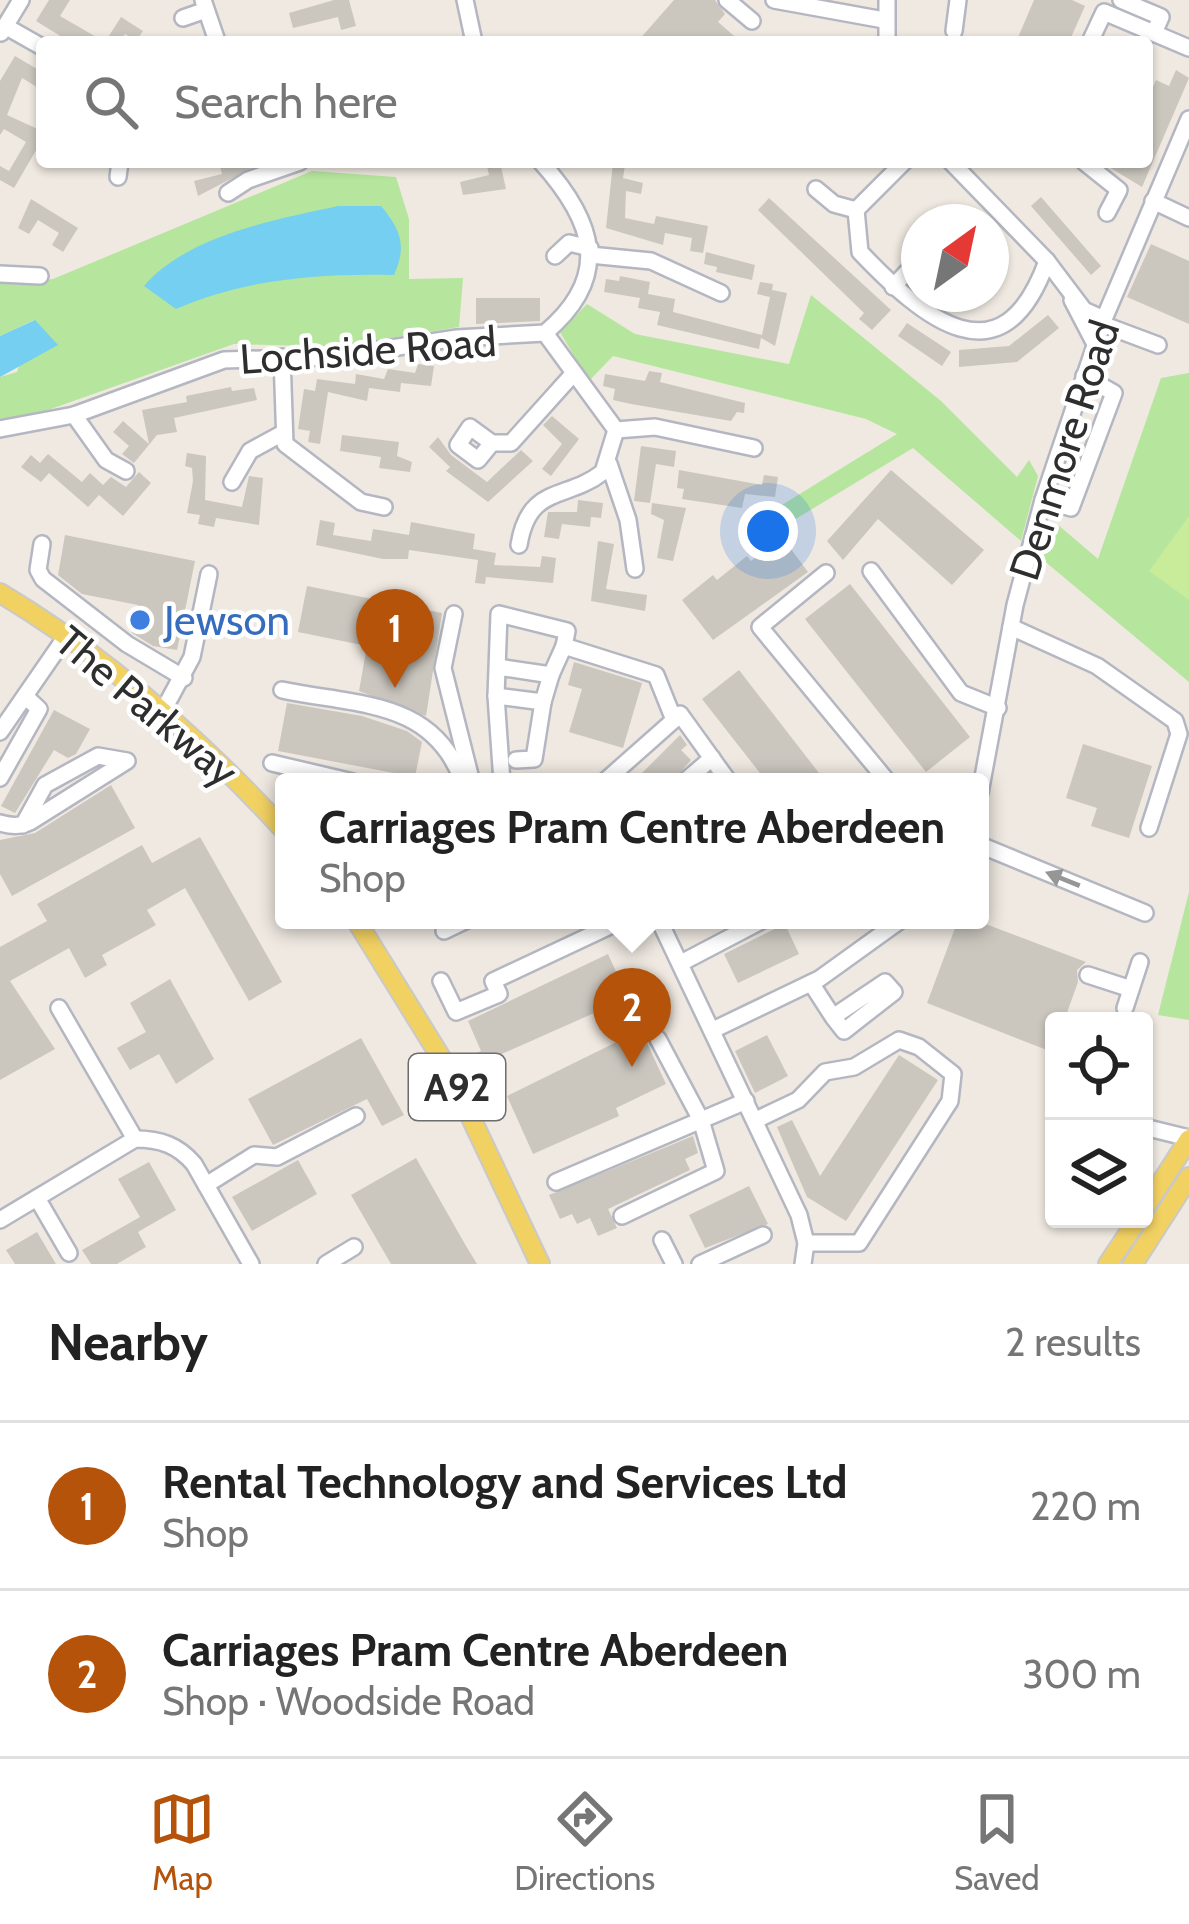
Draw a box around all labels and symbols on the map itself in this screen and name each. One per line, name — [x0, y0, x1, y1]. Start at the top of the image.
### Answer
north arrow — [901, 204, 1009, 312]
street label: Denmore Road — [998, 314, 1130, 586]
street label: Lochside Road — [238, 315, 498, 385]
your location — [738, 501, 798, 561]
pin: 1 — [356, 589, 434, 688]
place label: Jewson — [163, 594, 290, 646]
marker: Jewson — [127, 607, 153, 633]
street label: The Parkway — [45, 615, 249, 797]
one-way arrow — [1044, 869, 1080, 888]
pin: 2 — [593, 968, 671, 1067]
road number: A92 — [409, 1054, 505, 1120]

